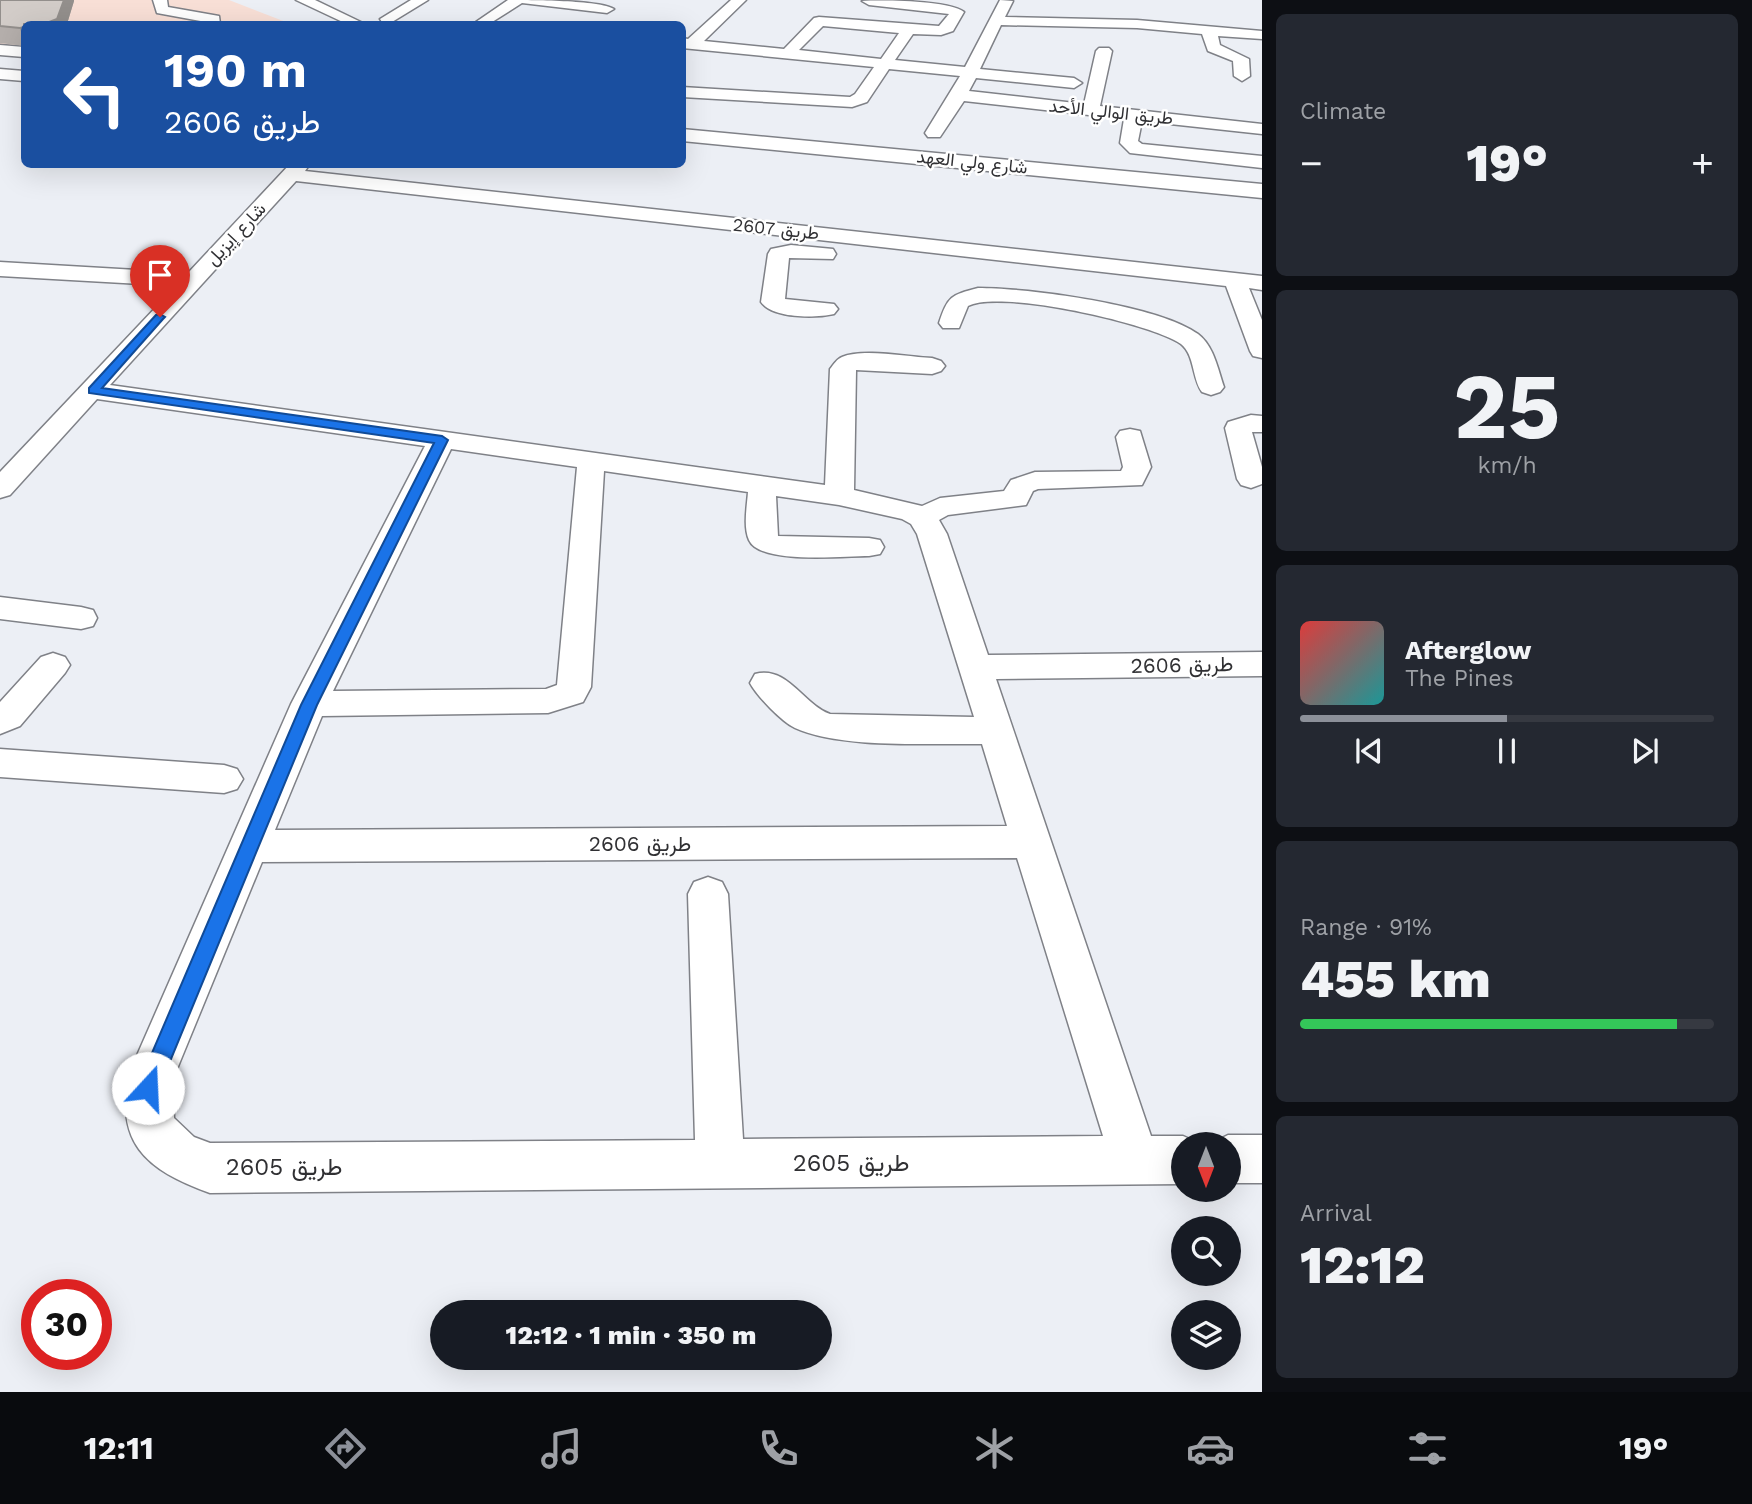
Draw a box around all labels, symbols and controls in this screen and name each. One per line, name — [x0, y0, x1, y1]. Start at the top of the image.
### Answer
text: 190 m — [164, 41, 307, 99]
icon: left — [49, 49, 140, 140]
street label: طريق الوالي الأحد — [1047, 95, 1174, 133]
text: Climate — [1300, 98, 1386, 125]
text: طريق 2606 — [164, 103, 320, 141]
text: 19° — [1466, 133, 1548, 194]
text: − — [1300, 141, 1323, 185]
text: + — [1691, 141, 1714, 185]
street label: شارع ولي العهد — [915, 145, 1029, 183]
street label: شارع إيزيل — [201, 198, 271, 271]
street label: طريق 2607 — [732, 214, 820, 244]
pin — [130, 245, 190, 317]
icon: arrive — [141, 256, 179, 294]
text: 25 — [1453, 353, 1561, 460]
text: km/h — [1477, 452, 1537, 479]
text: Afterglow — [1405, 635, 1531, 665]
street label: طريق 2606 — [1131, 651, 1233, 679]
text: The Pines — [1405, 665, 1514, 692]
icon: previous — [1350, 732, 1388, 770]
icon: pause — [1488, 732, 1526, 770]
icon: next — [1626, 732, 1664, 770]
street label: طريق 2606 — [589, 831, 691, 857]
text: Range · 91% — [1300, 914, 1432, 941]
text: 455 km — [1300, 949, 1491, 1010]
position arrow — [111, 1051, 185, 1125]
north arrow — [1171, 1132, 1241, 1202]
map controls — [1171, 1132, 1241, 1370]
street label: طريق 2605 — [793, 1149, 909, 1178]
street label: طريق 2605 — [226, 1153, 342, 1182]
text: Arrival — [1300, 1200, 1372, 1227]
button: search — [1171, 1216, 1241, 1286]
text: 12:12 — [1300, 1235, 1425, 1296]
speed limit sign: 30 — [21, 1279, 112, 1370]
button: layers — [1171, 1300, 1241, 1370]
text: 12:12 · 1 min · 350 m — [506, 1320, 756, 1350]
icon: directions — [321, 1424, 370, 1473]
icon: music — [537, 1424, 586, 1473]
icon: phone — [754, 1424, 803, 1473]
icon: climate — [970, 1424, 1019, 1473]
icon: car — [1186, 1424, 1235, 1473]
icon: filters — [1403, 1424, 1452, 1473]
text: 12:11 — [84, 1429, 154, 1467]
text: 19° — [1619, 1429, 1668, 1467]

